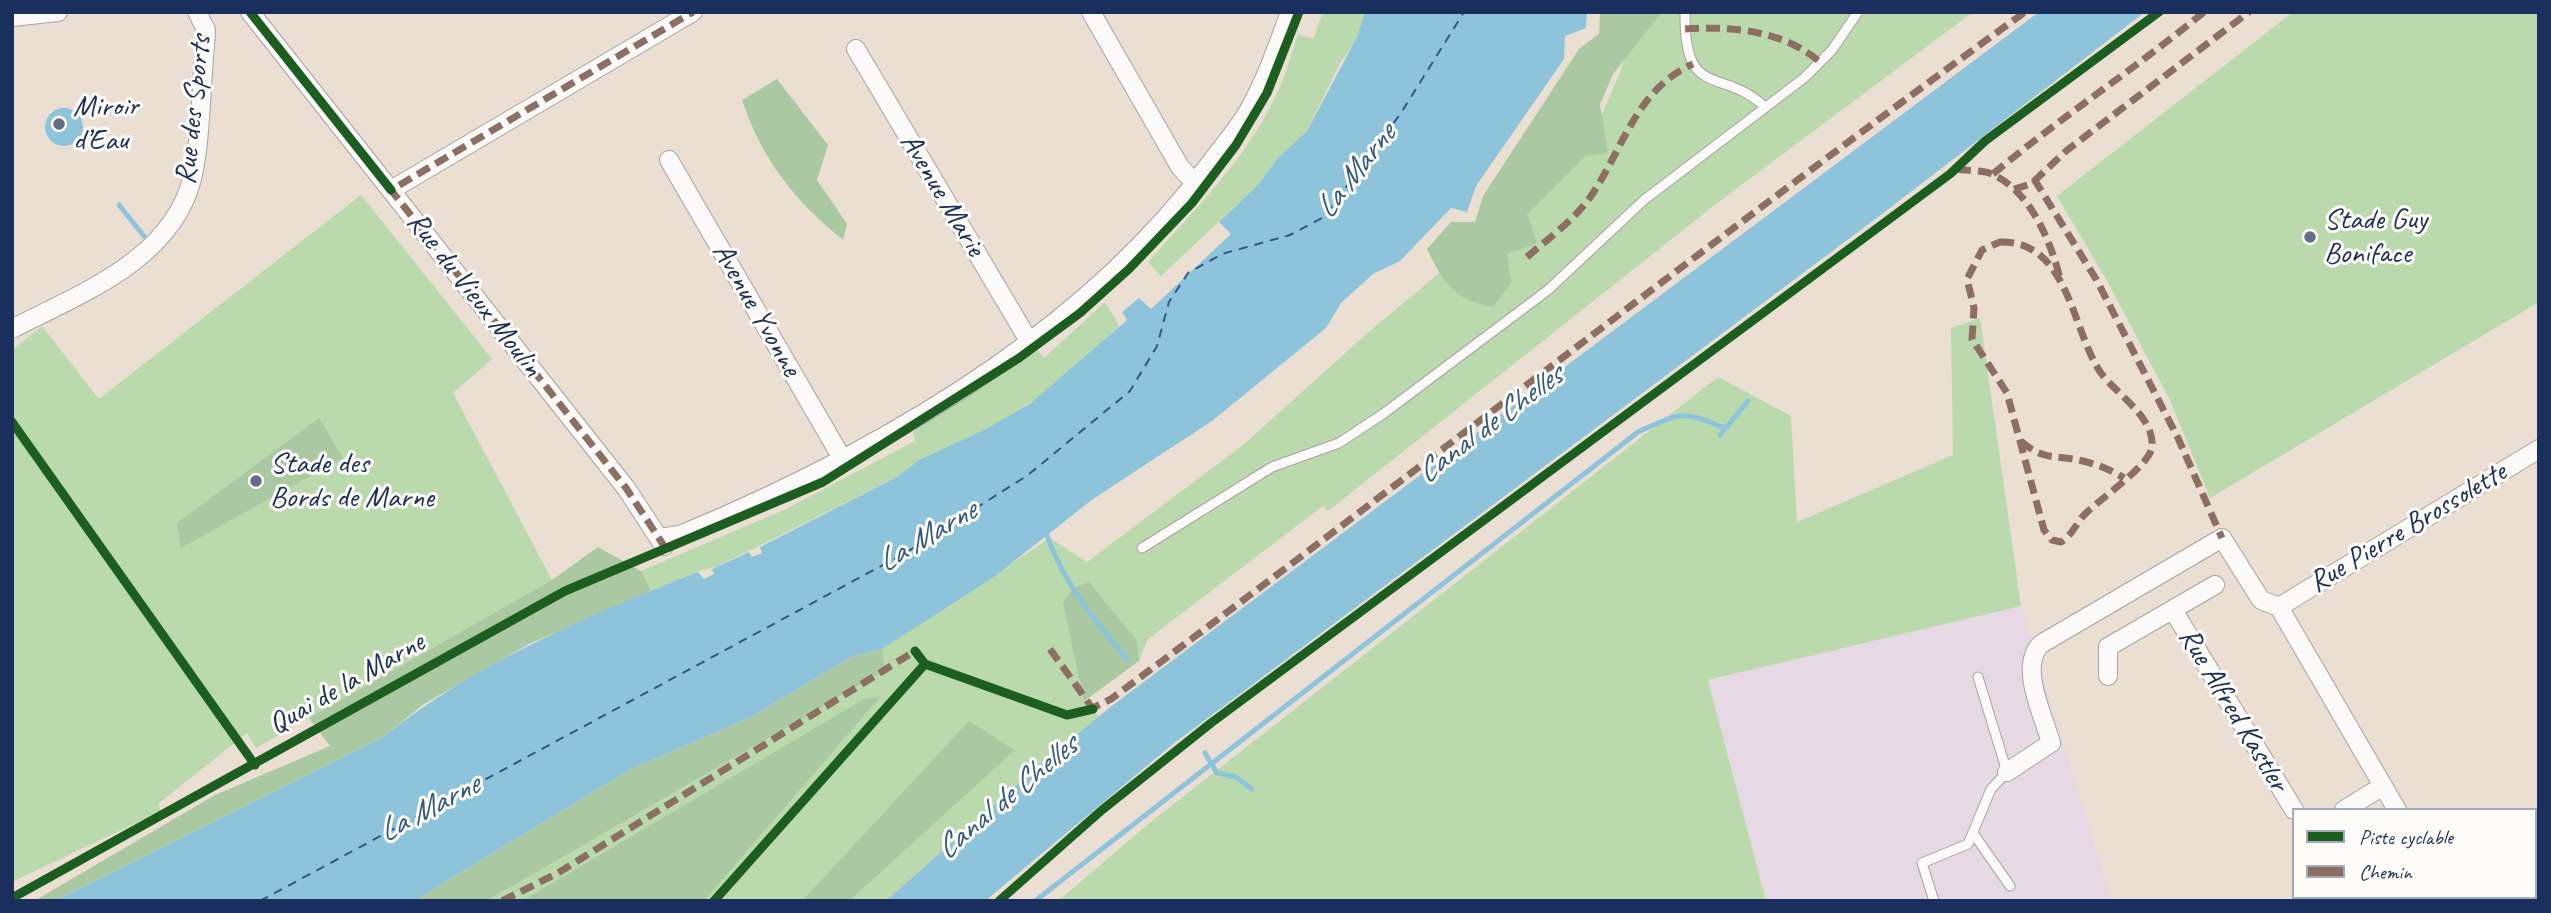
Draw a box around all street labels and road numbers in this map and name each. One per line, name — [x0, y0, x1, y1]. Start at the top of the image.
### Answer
street label: Rue des Sports — [168, 34, 220, 186]
street label: Avenue Marie — [891, 127, 993, 263]
street label: Rue du Vieux Moulin — [398, 205, 550, 385]
street label: Avenue Yvonne — [703, 237, 809, 383]
street label: Rue Pierre Brossolette — [2303, 455, 2513, 601]
street label: Rue Alfred Kastler — [2170, 622, 2296, 798]
street label: Quai de la Marne — [263, 625, 431, 743]

